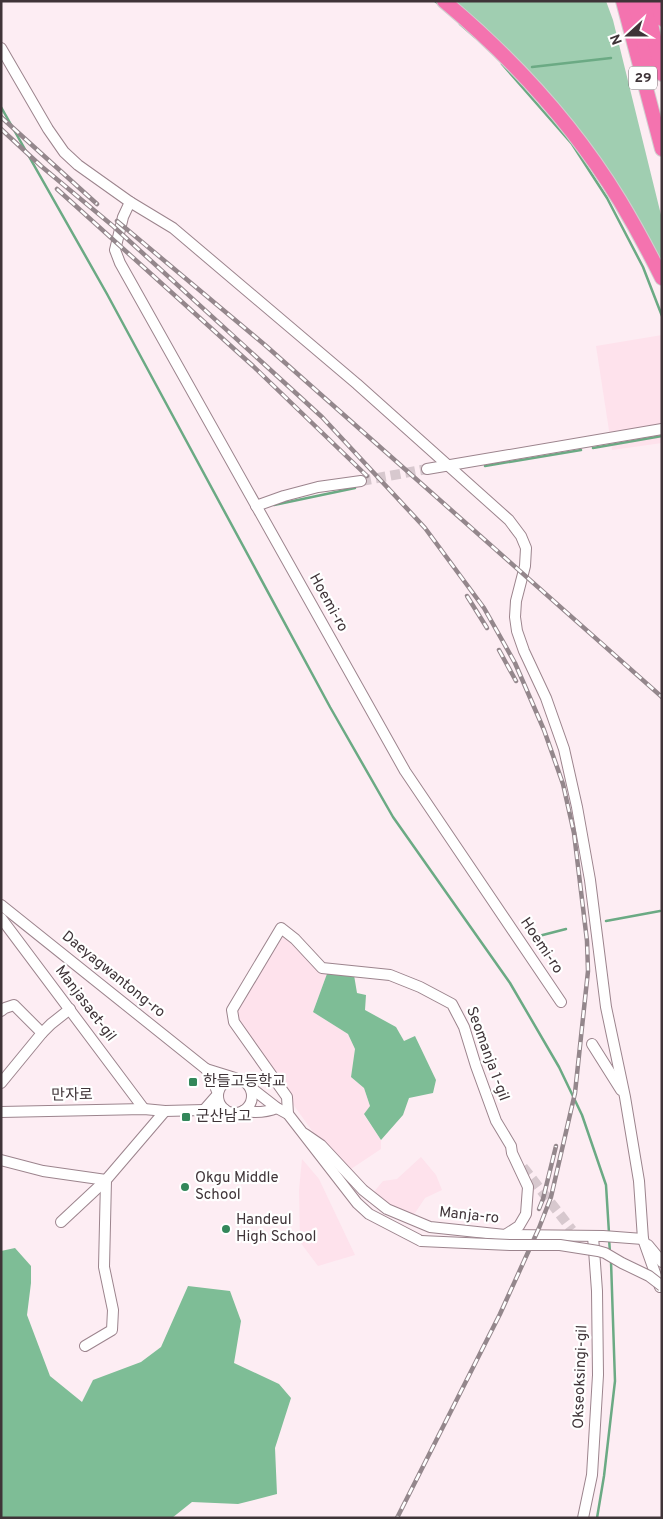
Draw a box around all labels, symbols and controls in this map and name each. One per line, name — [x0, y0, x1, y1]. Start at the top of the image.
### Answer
north arrow — [603, 10, 653, 60]
text: N — [608, 31, 627, 47]
road number: 29 — [629, 66, 657, 90]
street label: Hoemi-ro — [304, 571, 352, 635]
street label: Hoemi-ro — [515, 914, 567, 978]
street label: Daeyagwantong-ro — [57, 927, 169, 1023]
street label: Manjasaet-gil — [50, 962, 120, 1046]
street label: Seomanja 1-gil — [461, 1004, 513, 1104]
place label: 한들고등학교 — [203, 1072, 286, 1092]
marker: 한들고등학교 — [187, 1076, 199, 1088]
street label: 만자로 — [51, 1086, 93, 1106]
place label: 군산남고 — [196, 1108, 251, 1127]
marker: 군산남고 — [180, 1111, 192, 1123]
place label: Okgu Middle School — [195, 1169, 279, 1205]
marker: Okgu Middle School — [179, 1181, 191, 1193]
street label: Manja-ro — [438, 1203, 500, 1229]
place label: Handeul High School — [236, 1211, 317, 1247]
marker: Handeul High School — [220, 1223, 232, 1235]
street label: Okseoksingi-gil — [570, 1325, 592, 1429]

